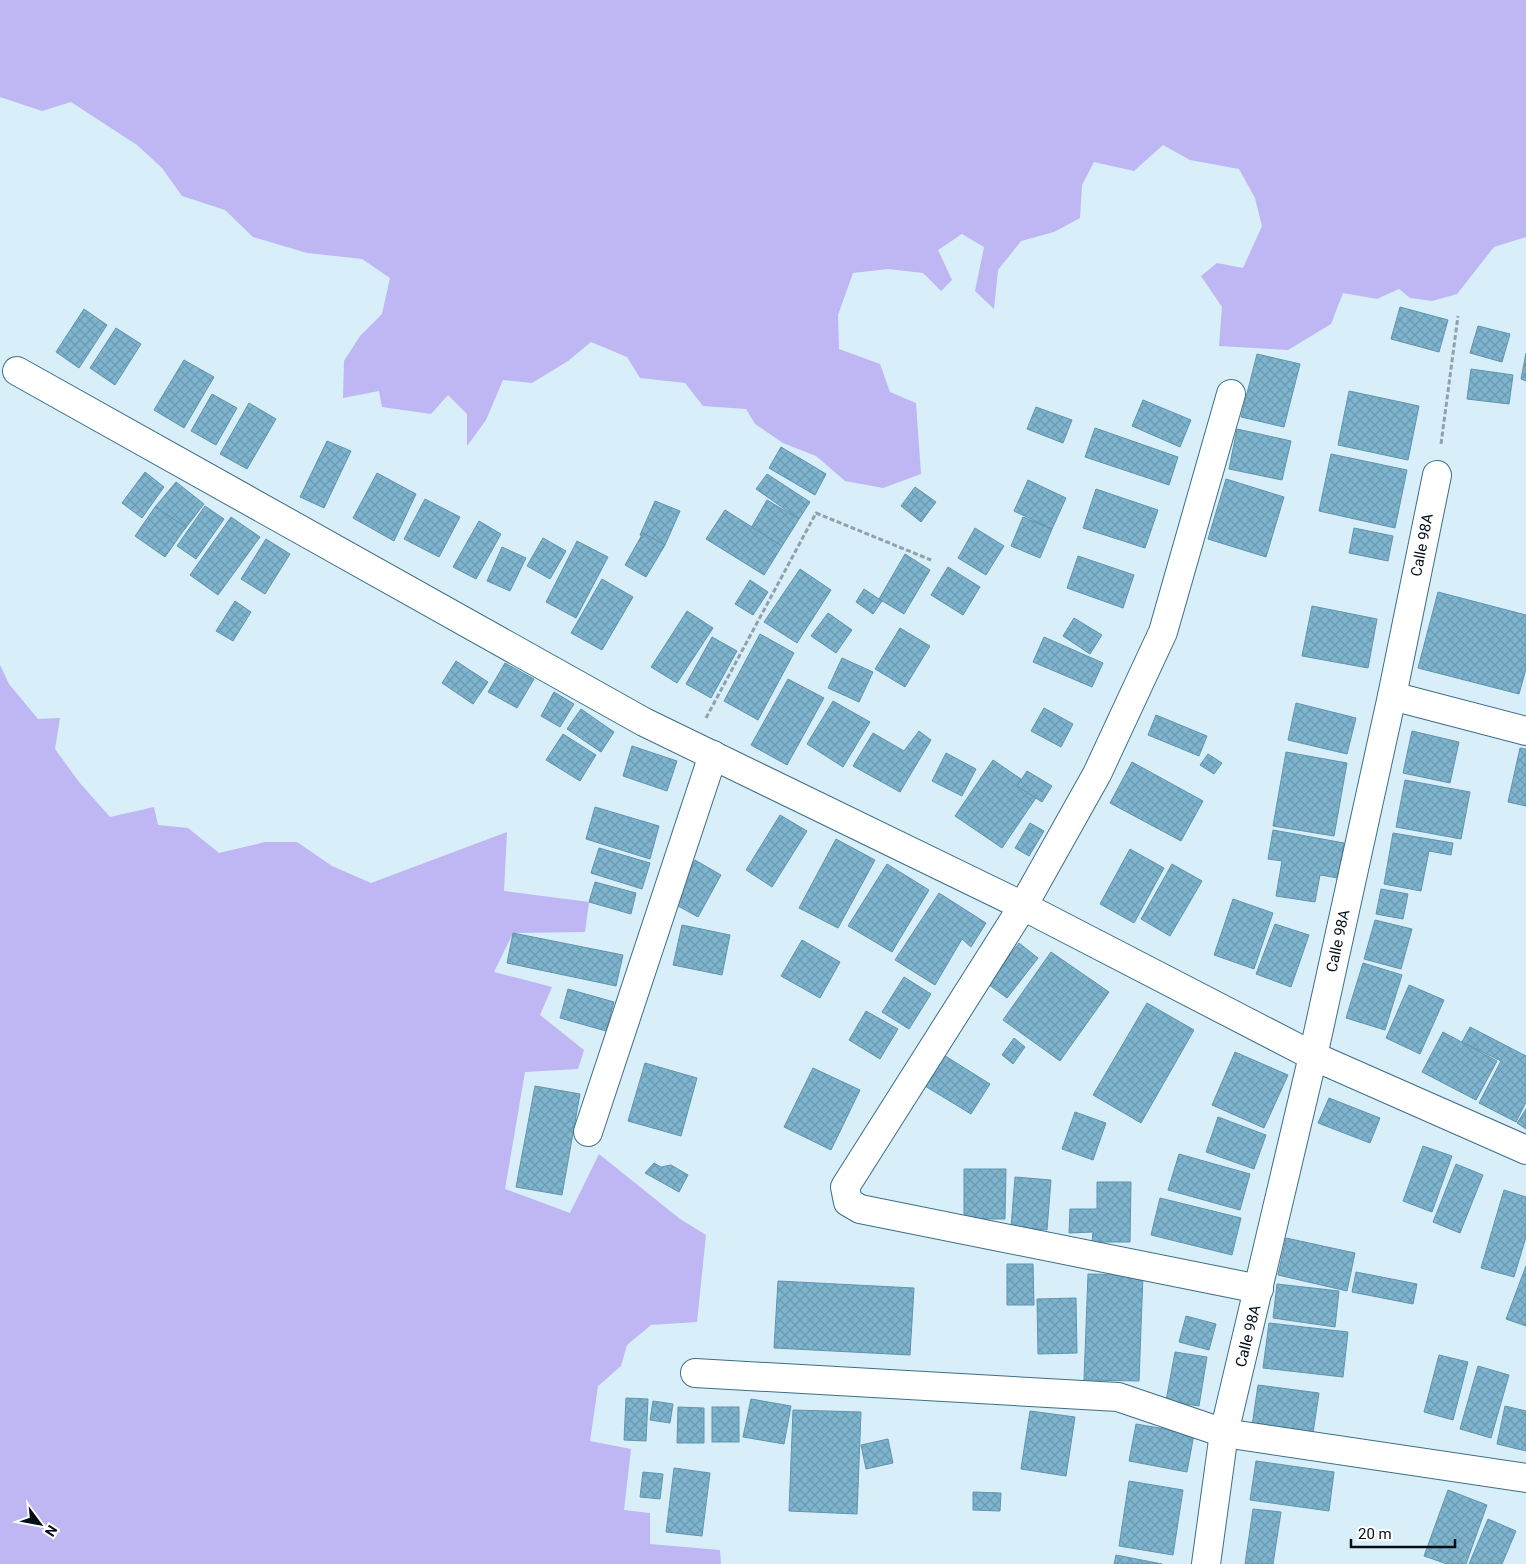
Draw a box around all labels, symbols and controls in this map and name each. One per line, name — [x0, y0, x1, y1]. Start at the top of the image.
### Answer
street label: Calle 98A — [1407, 512, 1437, 578]
street label: Calle 98A — [1323, 908, 1353, 974]
street label: Calle 98A — [1232, 1303, 1264, 1369]
north arrow — [15, 1499, 65, 1549]
scale bar — [1351, 1516, 1455, 1548]
text: N — [42, 1522, 60, 1539]
text: 20 m — [1358, 1525, 1392, 1543]

